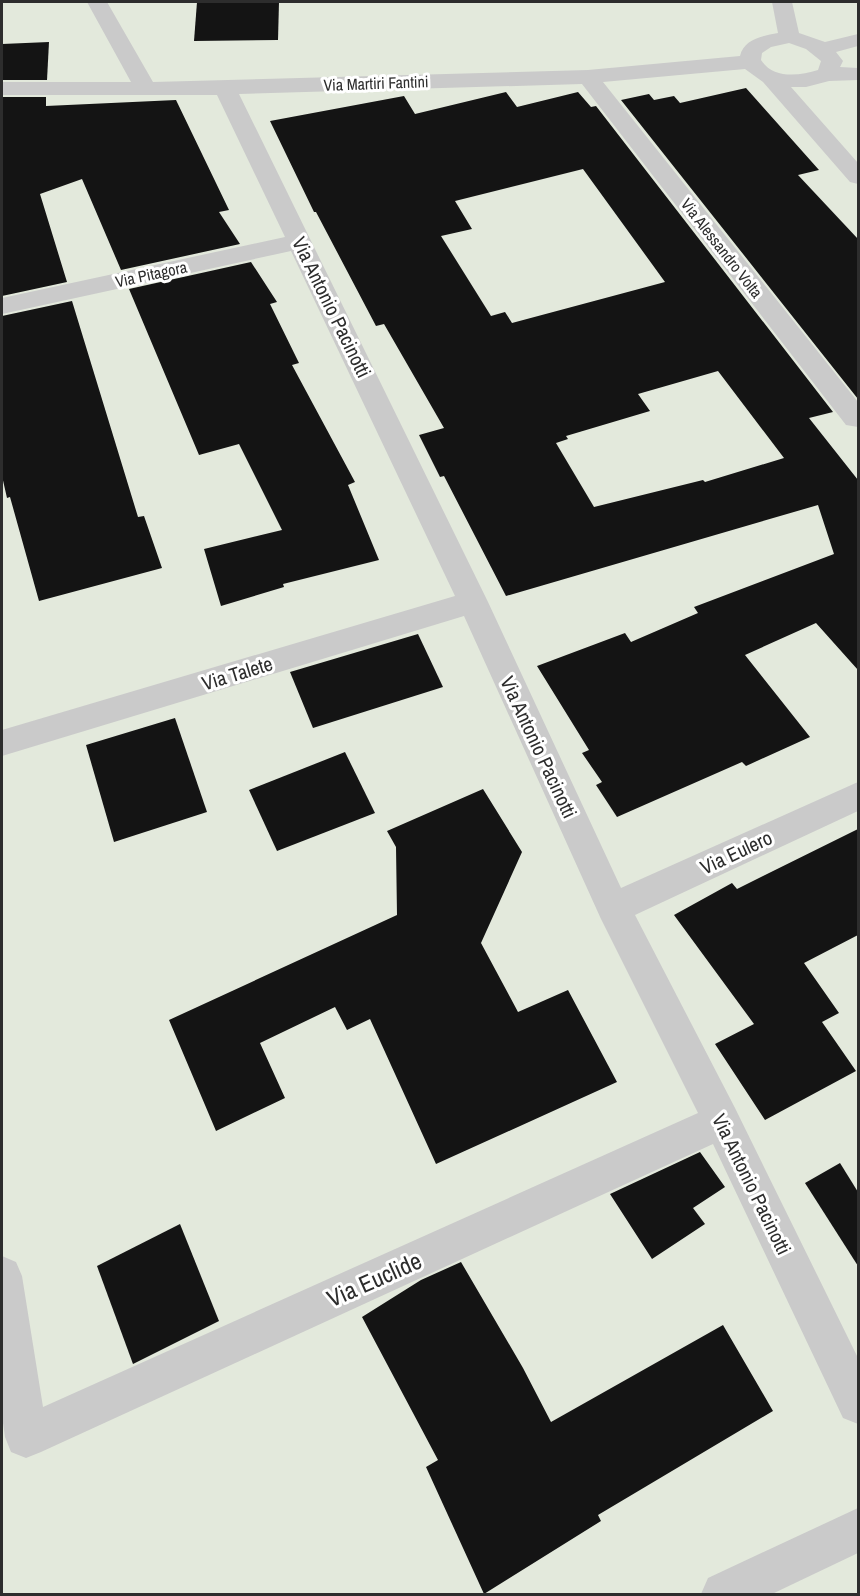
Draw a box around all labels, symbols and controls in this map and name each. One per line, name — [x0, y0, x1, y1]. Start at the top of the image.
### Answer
street label: Via Martiri Fantini — [323, 70, 429, 96]
street label: Via Alessandro Volta — [676, 194, 768, 303]
street label: Via Antonio Pacinotti — [286, 232, 378, 382]
street label: Via Pitagora — [113, 256, 190, 292]
street label: Via Talete — [198, 649, 276, 697]
street label: Via Antonio Pacinotti — [494, 672, 584, 822]
street label: Via Eulero — [696, 824, 776, 880]
street label: Via Antonio Pacinotti — [706, 1109, 798, 1259]
street label: Via Euclide — [322, 1244, 426, 1314]

